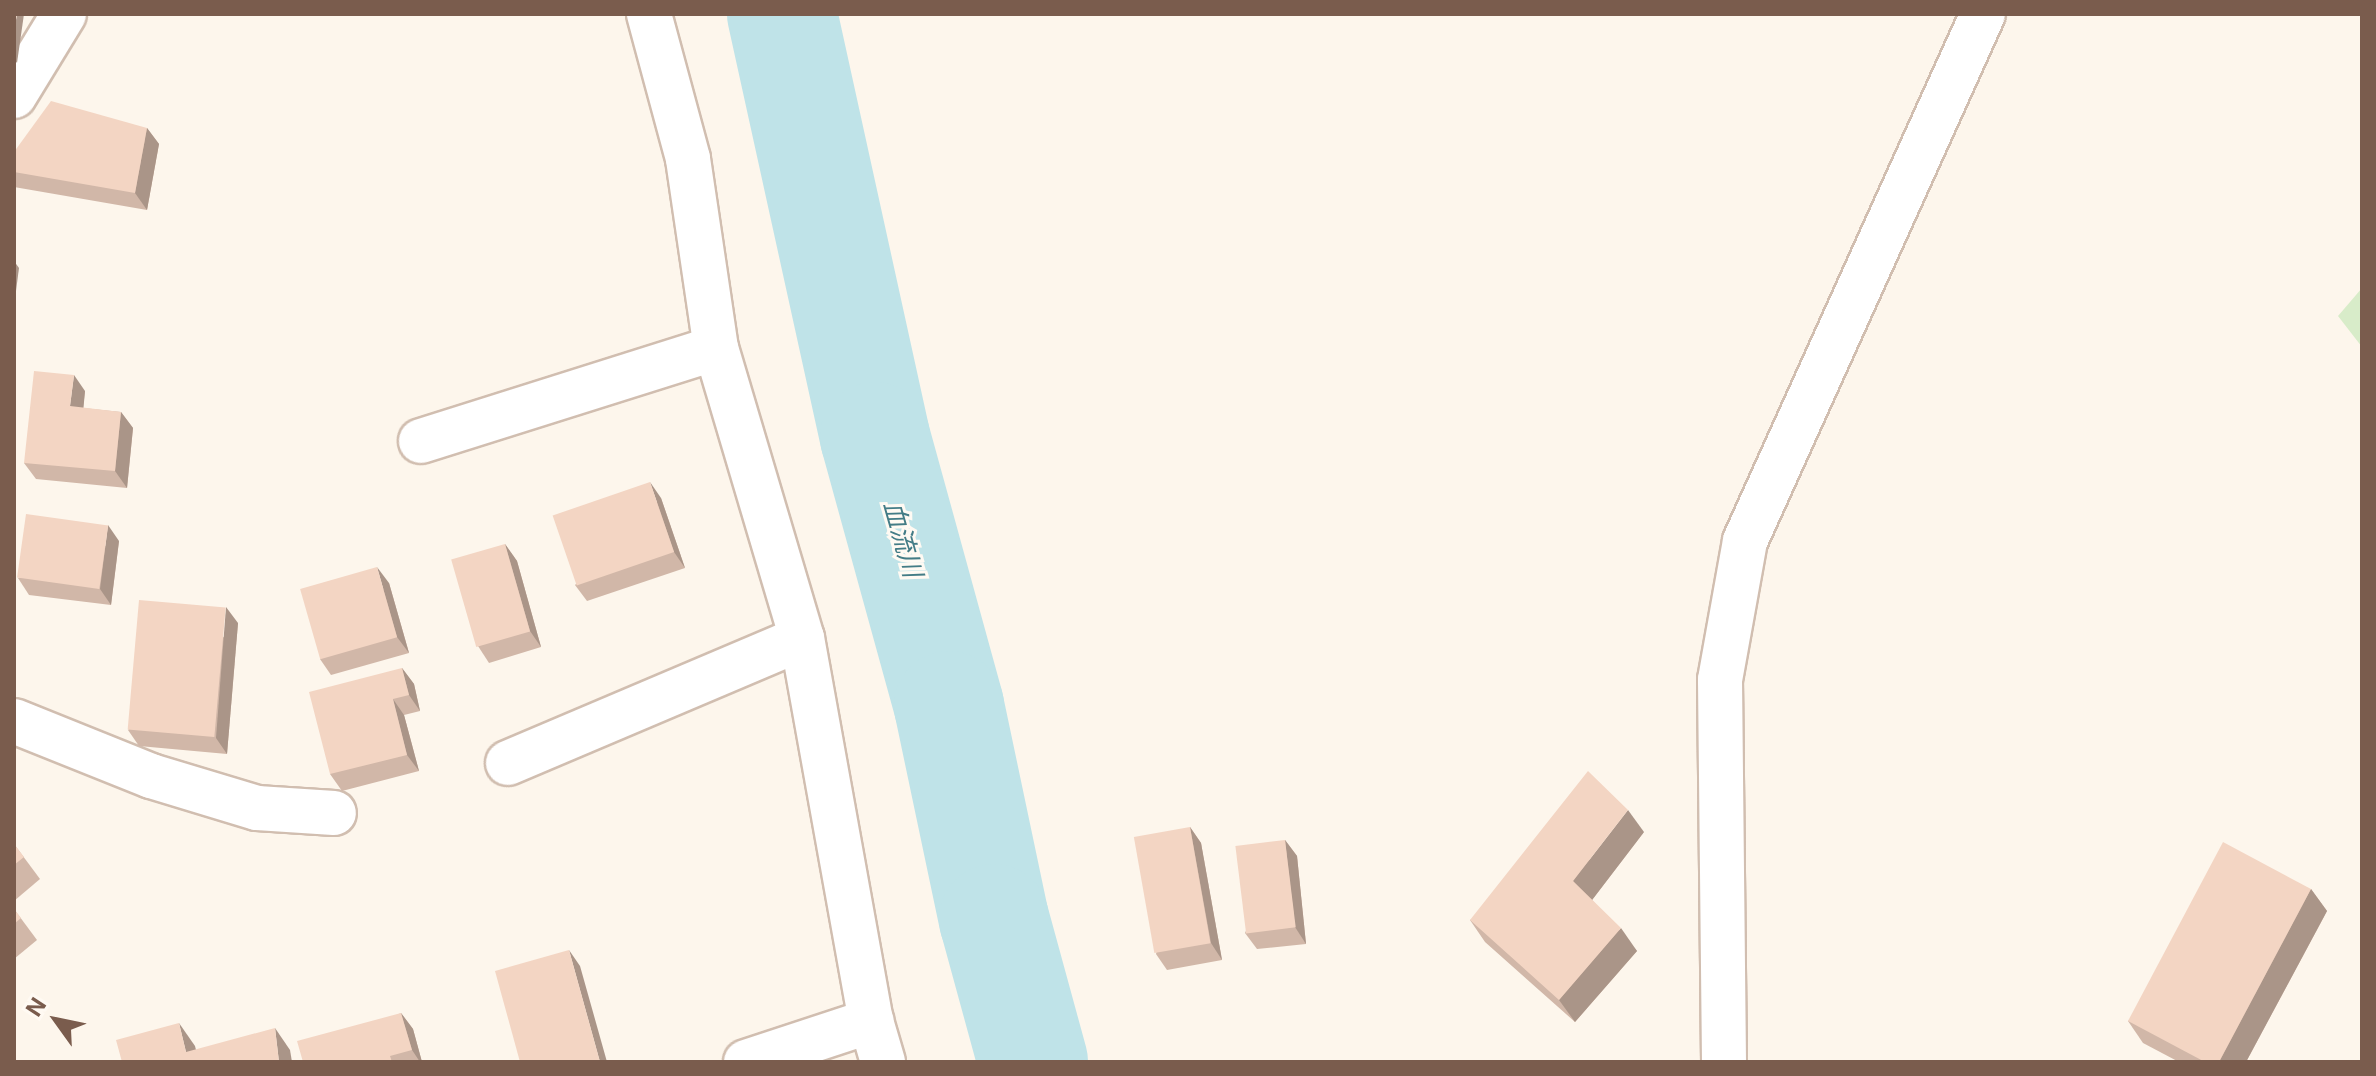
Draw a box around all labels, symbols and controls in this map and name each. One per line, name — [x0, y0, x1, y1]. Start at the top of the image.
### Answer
water label: 血流川 — [877, 497, 929, 581]
north arrow — [16, 980, 96, 1060]
text: N — [20, 993, 51, 1021]

